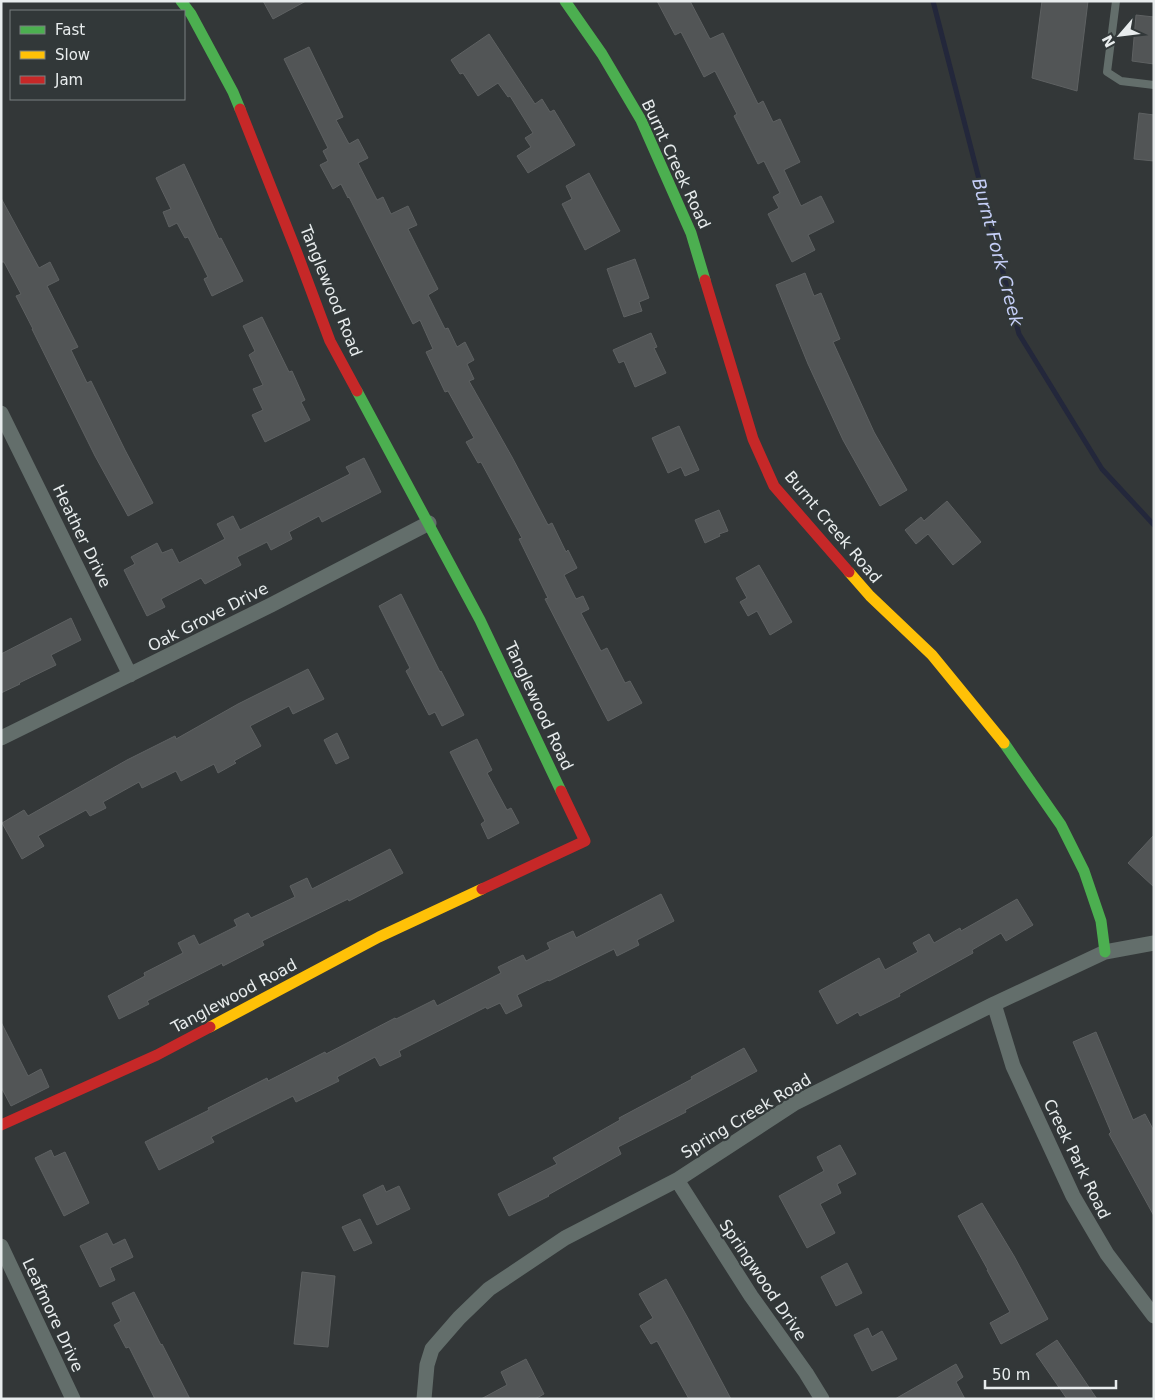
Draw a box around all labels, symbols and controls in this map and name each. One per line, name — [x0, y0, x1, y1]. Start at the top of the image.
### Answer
legend — [10, 10, 185, 100]
north arrow — [1095, 10, 1145, 60]
text: Fast — [55, 21, 85, 39]
text: N — [1099, 32, 1118, 50]
text: Slow — [55, 46, 90, 64]
text: Jam — [54, 71, 83, 89]
street label: Burnt Creek Road — [638, 96, 714, 232]
water label: Burnt Fork Creek — [968, 175, 1028, 330]
street label: Tanglewood Road — [296, 222, 366, 359]
street label: Burnt Creek Road — [781, 467, 885, 587]
street label: Heather Drive — [49, 481, 115, 591]
street label: Oak Grove Drive — [145, 579, 271, 655]
street label: Tanglewood Road — [500, 638, 577, 773]
street label: Tanglewood Road — [167, 955, 300, 1038]
street label: Spring Creek Road — [678, 1070, 814, 1162]
street label: Creek Park Road — [1040, 1096, 1114, 1222]
street label: Springwood Drive — [715, 1216, 811, 1344]
street label: Leafmore Drive — [18, 1255, 88, 1375]
scale bar — [985, 1358, 1116, 1390]
text: 50 m — [992, 1366, 1030, 1384]

